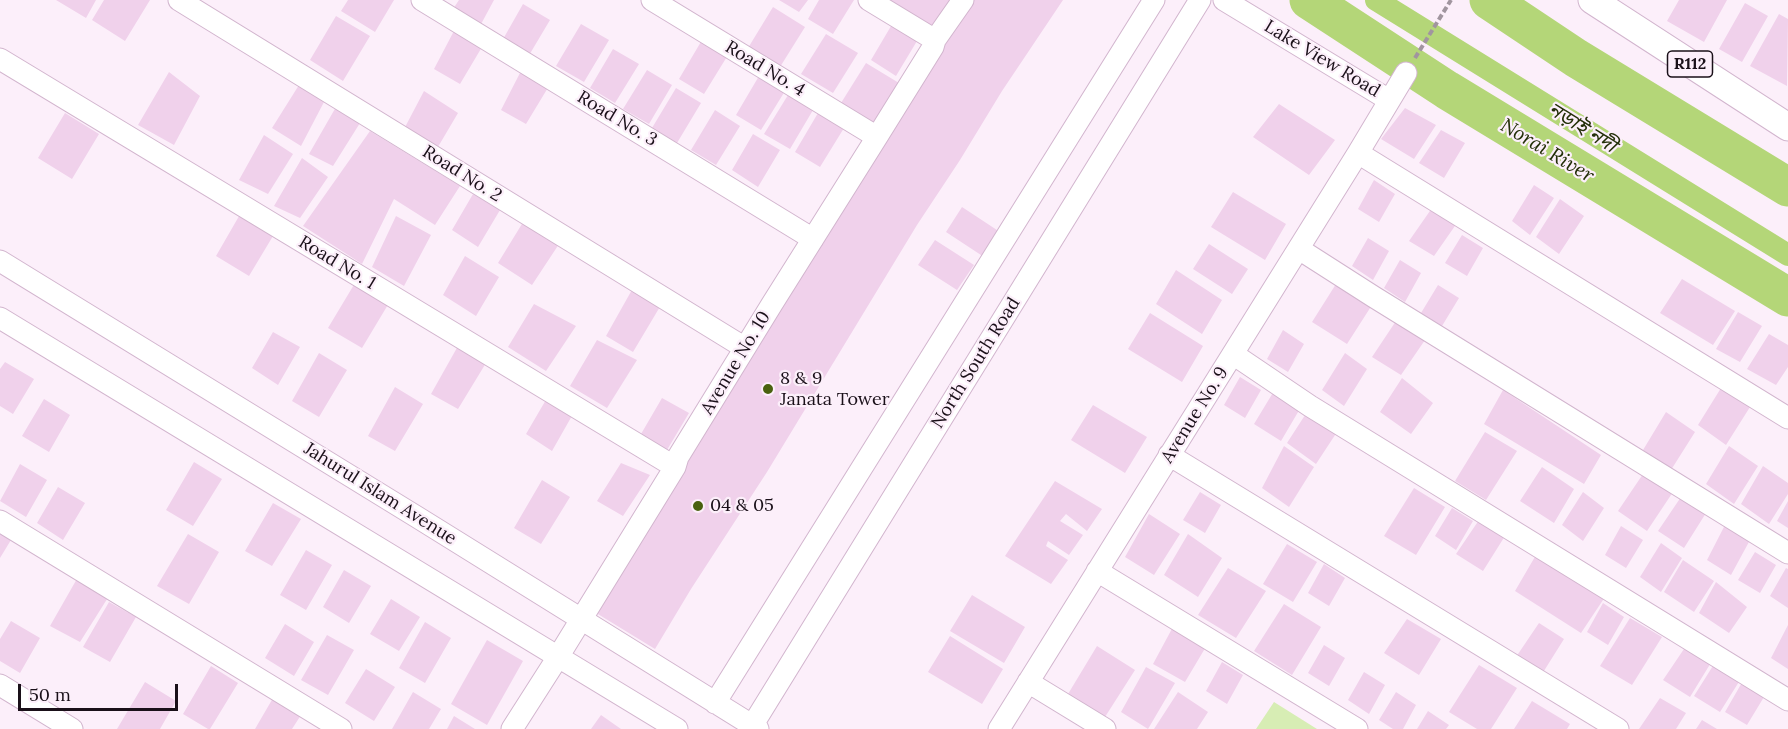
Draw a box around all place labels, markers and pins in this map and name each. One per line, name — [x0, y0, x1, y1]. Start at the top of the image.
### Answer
place label: 8 & 9 Janata Tower — [780, 368, 890, 410]
marker: 8 & 9 Janata Tower — [761, 382, 775, 396]
place label: 04 & 05 — [710, 495, 774, 517]
marker: 04 & 05 — [691, 499, 705, 513]

